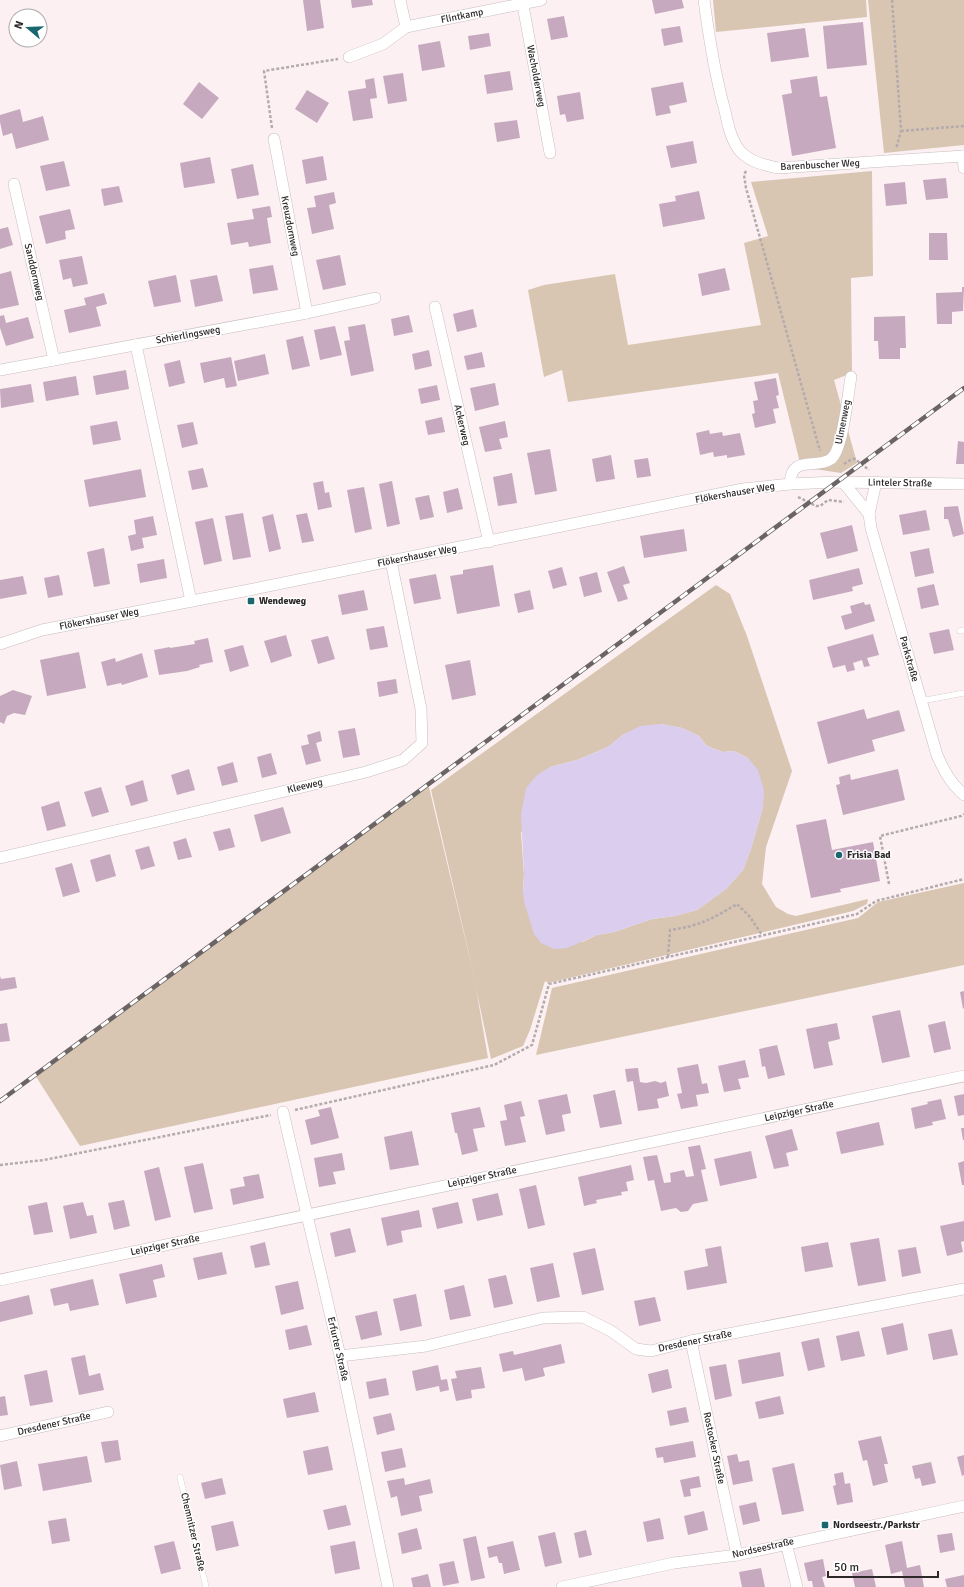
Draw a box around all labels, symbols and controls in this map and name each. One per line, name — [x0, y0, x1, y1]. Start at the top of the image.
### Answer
street label: Flintkamp — [440, 6, 484, 26]
north arrow — [8, 8, 48, 48]
text: N — [12, 19, 26, 31]
street label: Wacholderweg — [524, 44, 548, 108]
street label: Barenbuscher Weg — [780, 157, 860, 173]
street label: Kreuzdornweg — [278, 195, 302, 257]
street label: Sanddornweg — [22, 242, 46, 302]
street label: Schierlingsweg — [155, 323, 221, 347]
street label: Ulmenweg — [833, 399, 853, 445]
street label: Ackerweg — [451, 403, 473, 447]
street label: Linteler Straße — [868, 476, 932, 490]
street label: Flökershauser Weg — [694, 480, 776, 506]
street label: Flökershauser Weg — [376, 542, 458, 570]
place label: Wendeweg — [259, 595, 307, 607]
marker: Wendeweg — [246, 596, 256, 606]
street label: Flökershauser Weg — [58, 605, 140, 633]
street label: Parkstraße — [897, 635, 921, 683]
street label: Kleeweg — [286, 776, 324, 796]
place label: Frisia Bad — [847, 849, 891, 861]
marker: Frisia Bad — [834, 850, 844, 860]
street label: Leipziger Straße — [763, 1098, 835, 1124]
street label: Leipziger Straße — [446, 1164, 518, 1190]
street label: Leipziger Straße — [129, 1232, 201, 1258]
street label: Erfurter Straße — [325, 1316, 351, 1382]
street label: Dresdener Straße — [657, 1327, 733, 1355]
street label: Dresdener Straße — [16, 1410, 92, 1438]
street label: Rostocker Straße — [700, 1411, 728, 1485]
street label: Chemnitzer Straße — [178, 1491, 208, 1573]
place label: Nordseestr./Parkstr — [833, 1519, 920, 1531]
marker: Nordseestr./Parkstr — [820, 1520, 830, 1530]
street label: Nordseestraße — [731, 1535, 795, 1561]
scale bar — [828, 1553, 938, 1579]
text: 50 m — [834, 1560, 859, 1575]

